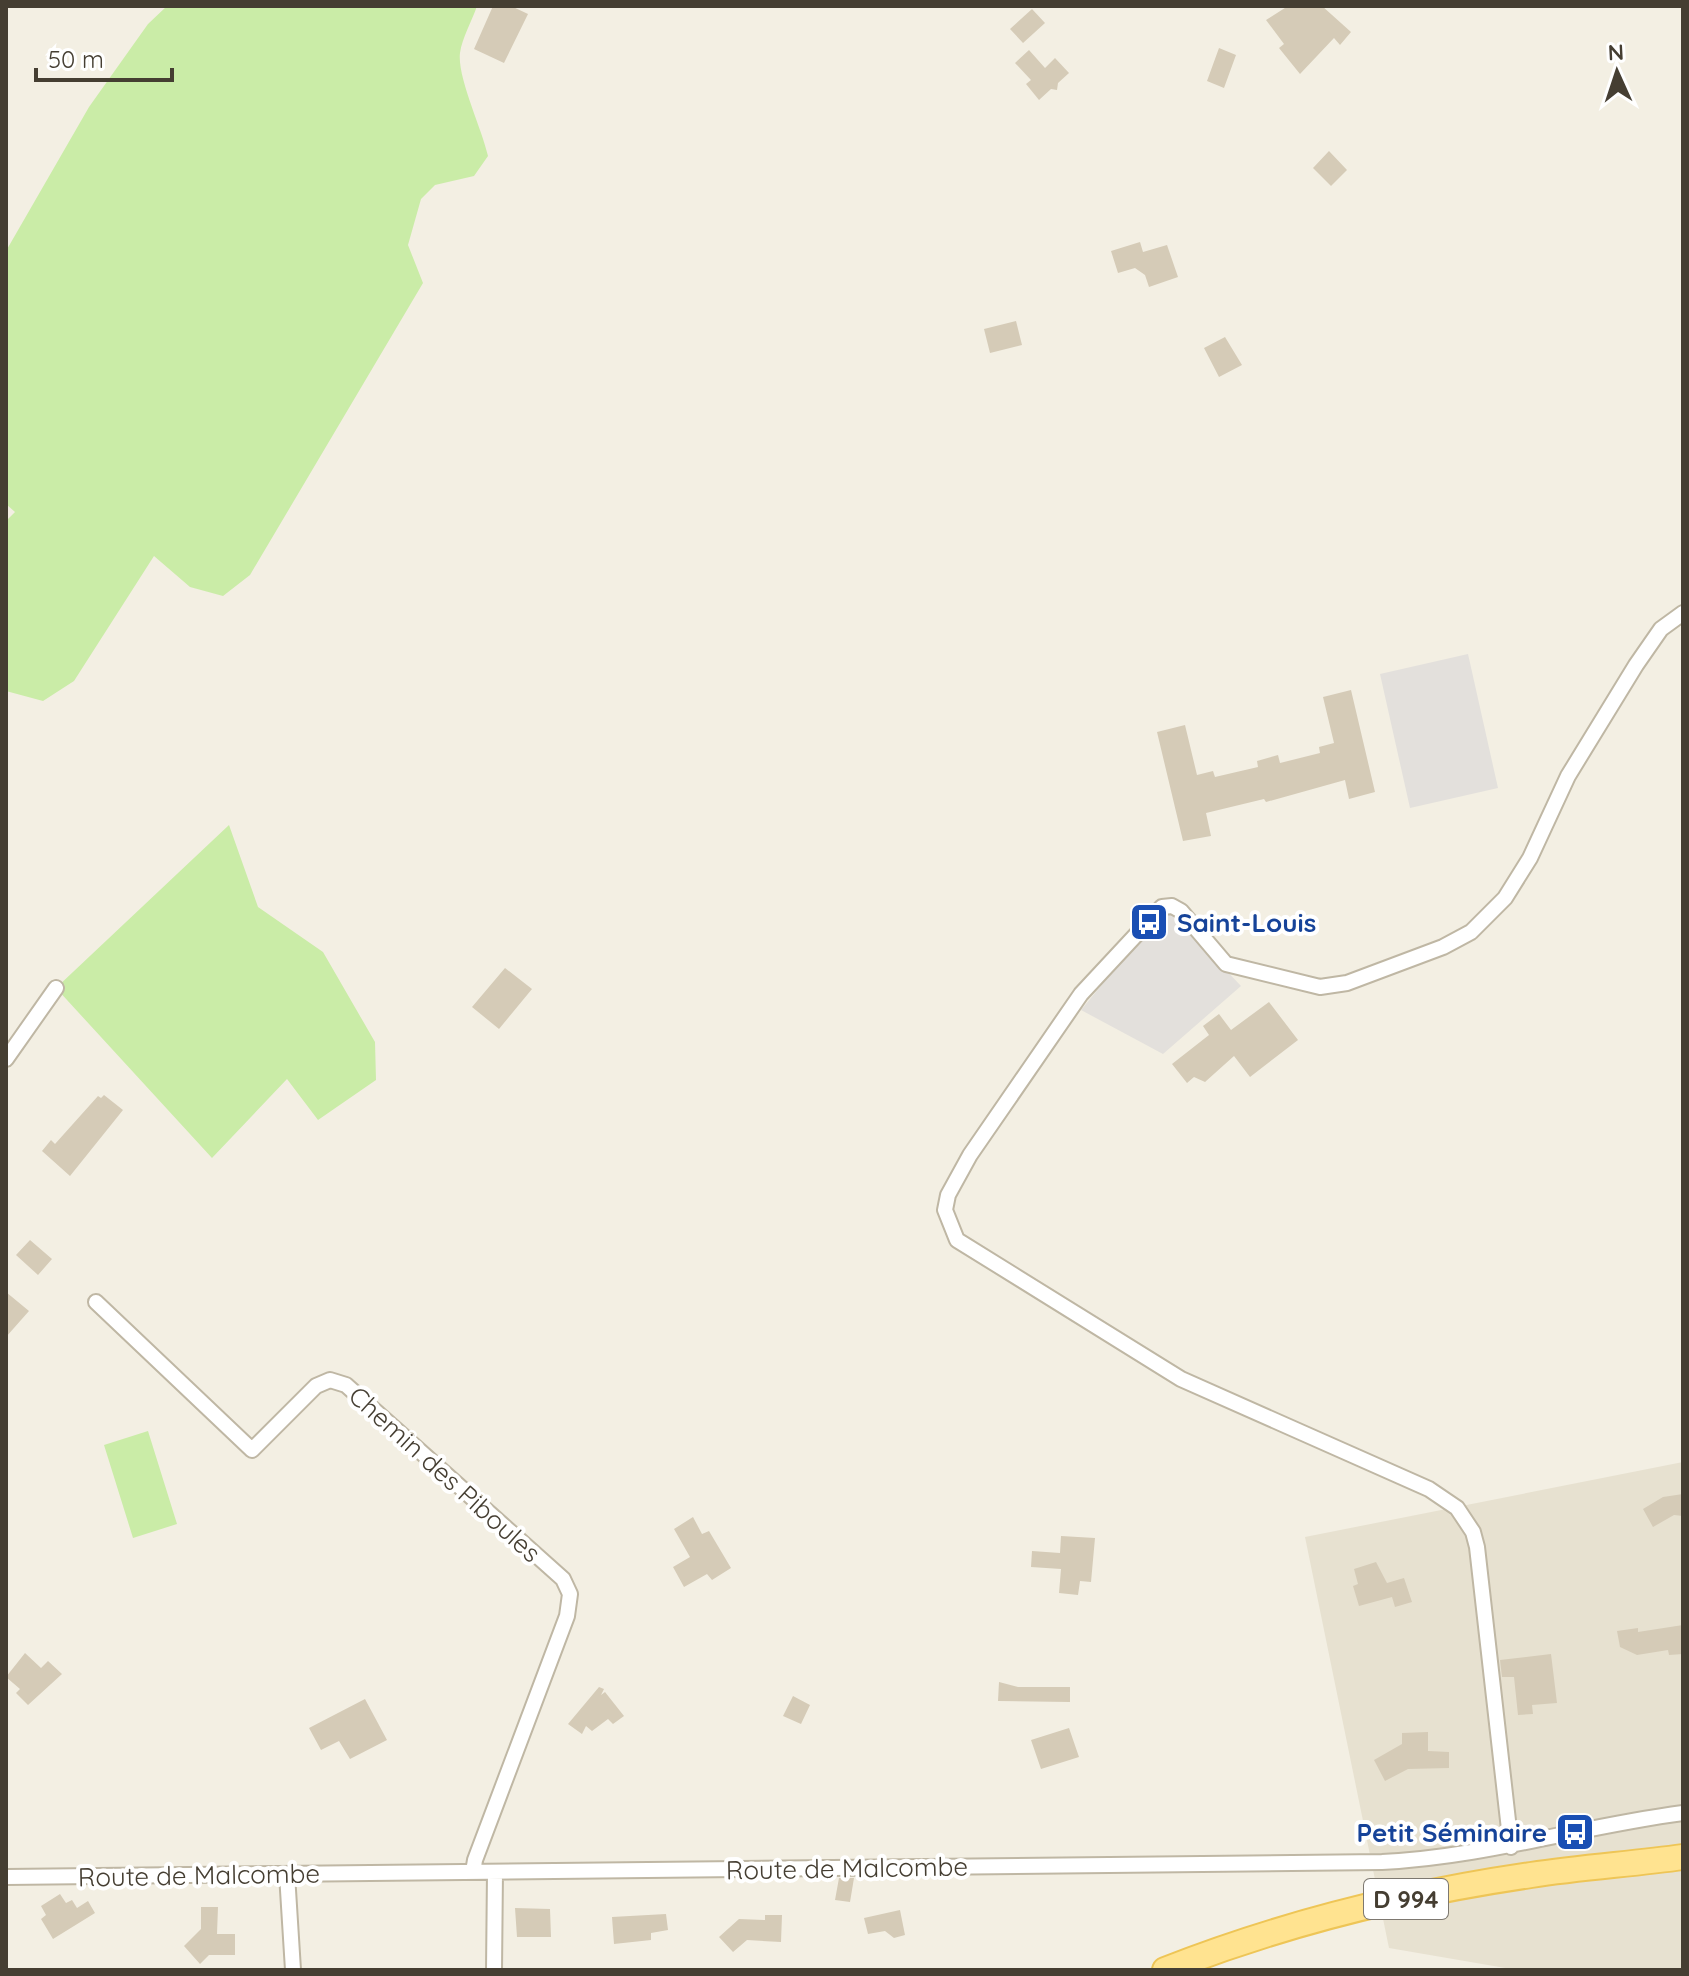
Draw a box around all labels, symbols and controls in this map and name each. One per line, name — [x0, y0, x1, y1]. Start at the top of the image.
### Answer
scale bar — [36, 32, 172, 82]
north arrow — [1577, 32, 1657, 112]
text: N — [1607, 38, 1625, 66]
text: 50 m — [48, 44, 104, 74]
bus stop icon: Saint-Louis — [1128, 901, 1170, 943]
place label: Saint-Louis — [1177, 906, 1316, 939]
street label: Chemin des Piboules — [342, 1379, 548, 1569]
bus stop icon: Petit Séminaire — [1554, 1811, 1596, 1853]
place label: Petit Séminaire — [1357, 1816, 1547, 1849]
street label: Route de Malcombe — [726, 1849, 968, 1887]
street label: Route de Malcombe — [78, 1856, 320, 1894]
road number: D 994 — [1364, 1879, 1448, 1919]

